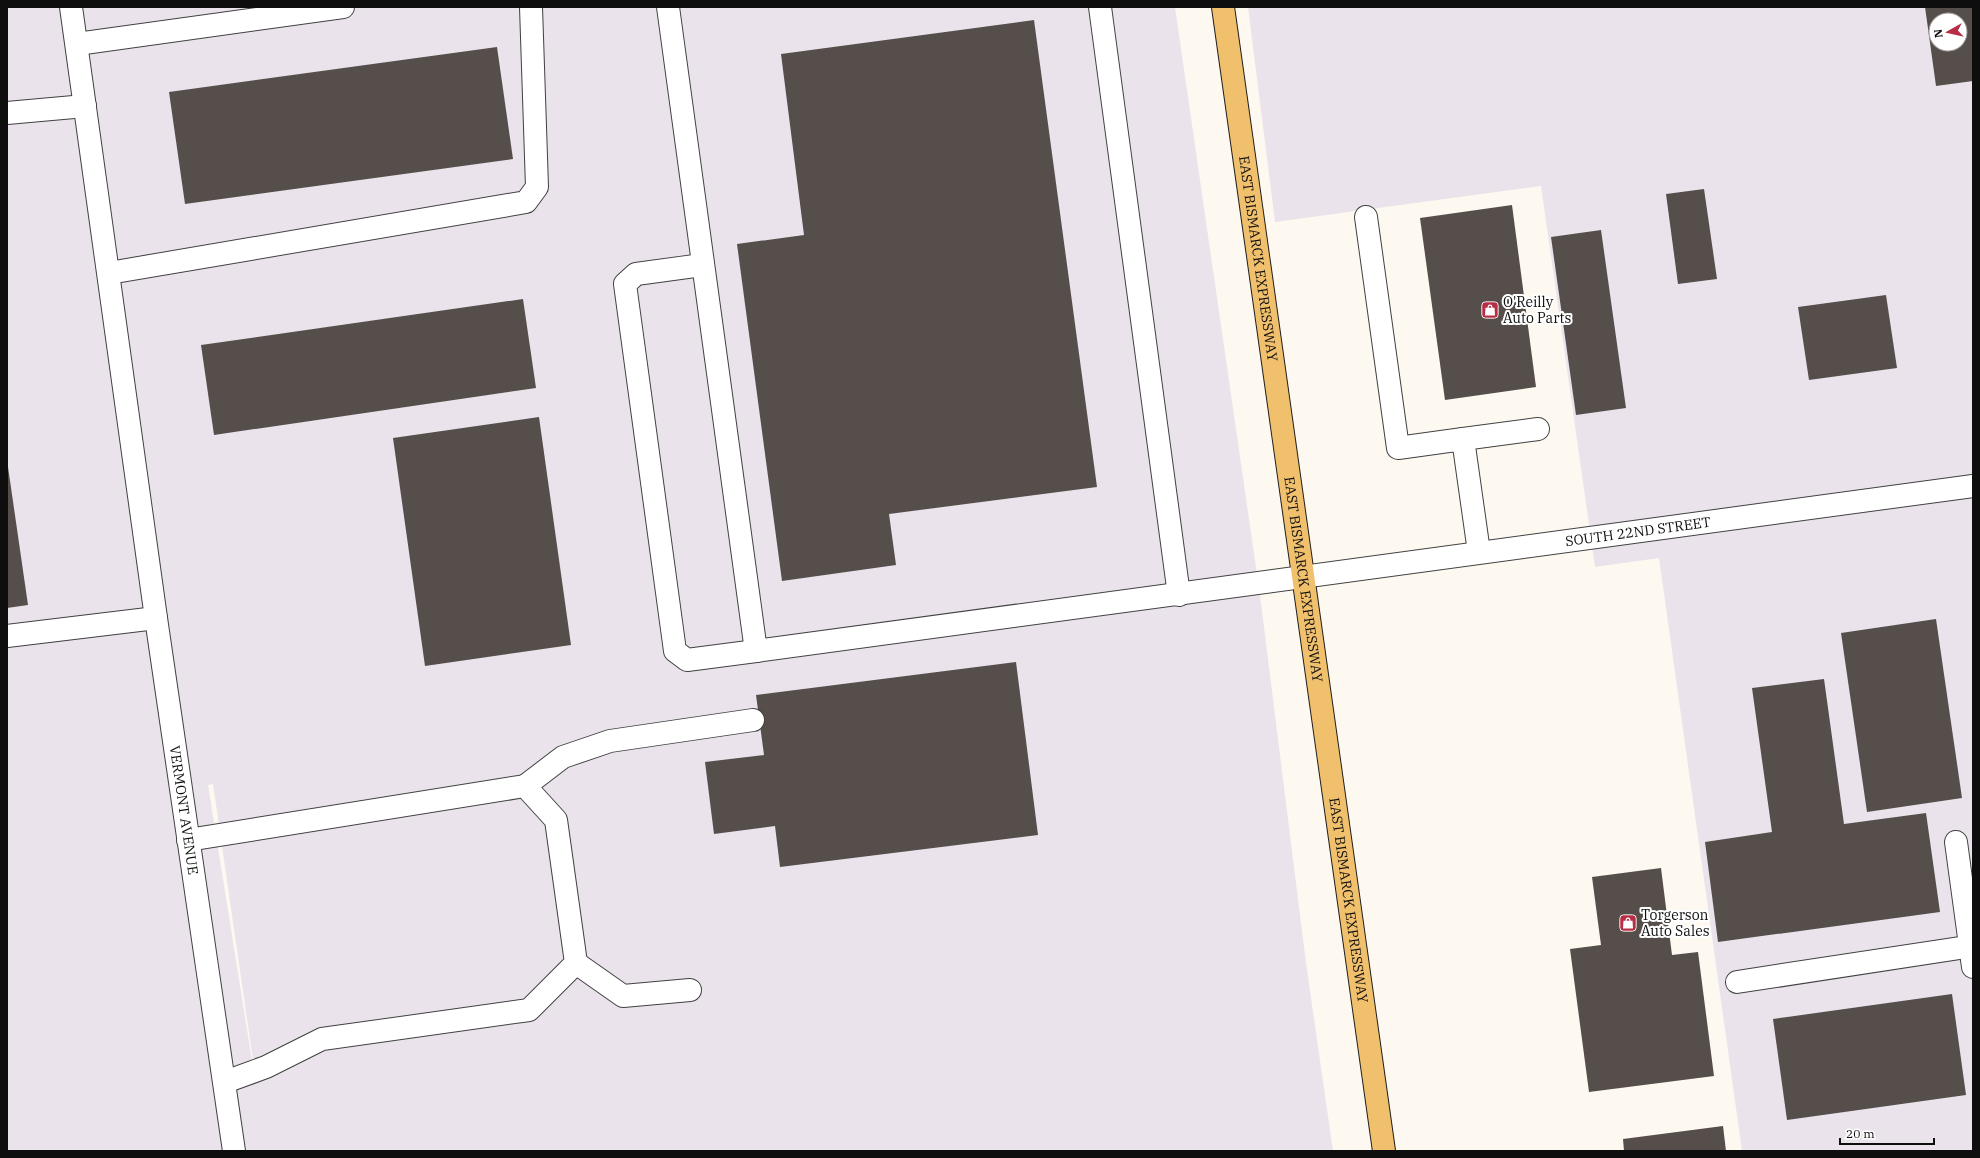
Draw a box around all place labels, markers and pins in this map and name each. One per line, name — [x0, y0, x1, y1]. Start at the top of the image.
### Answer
place label: O'Reilly Auto Parts — [1503, 293, 1572, 327]
shop icon: O'Reilly Auto Parts — [1480, 300, 1500, 320]
place label: Torgerson Auto Sales — [1641, 906, 1710, 940]
shop icon: Torgerson Auto Sales — [1618, 913, 1638, 933]

